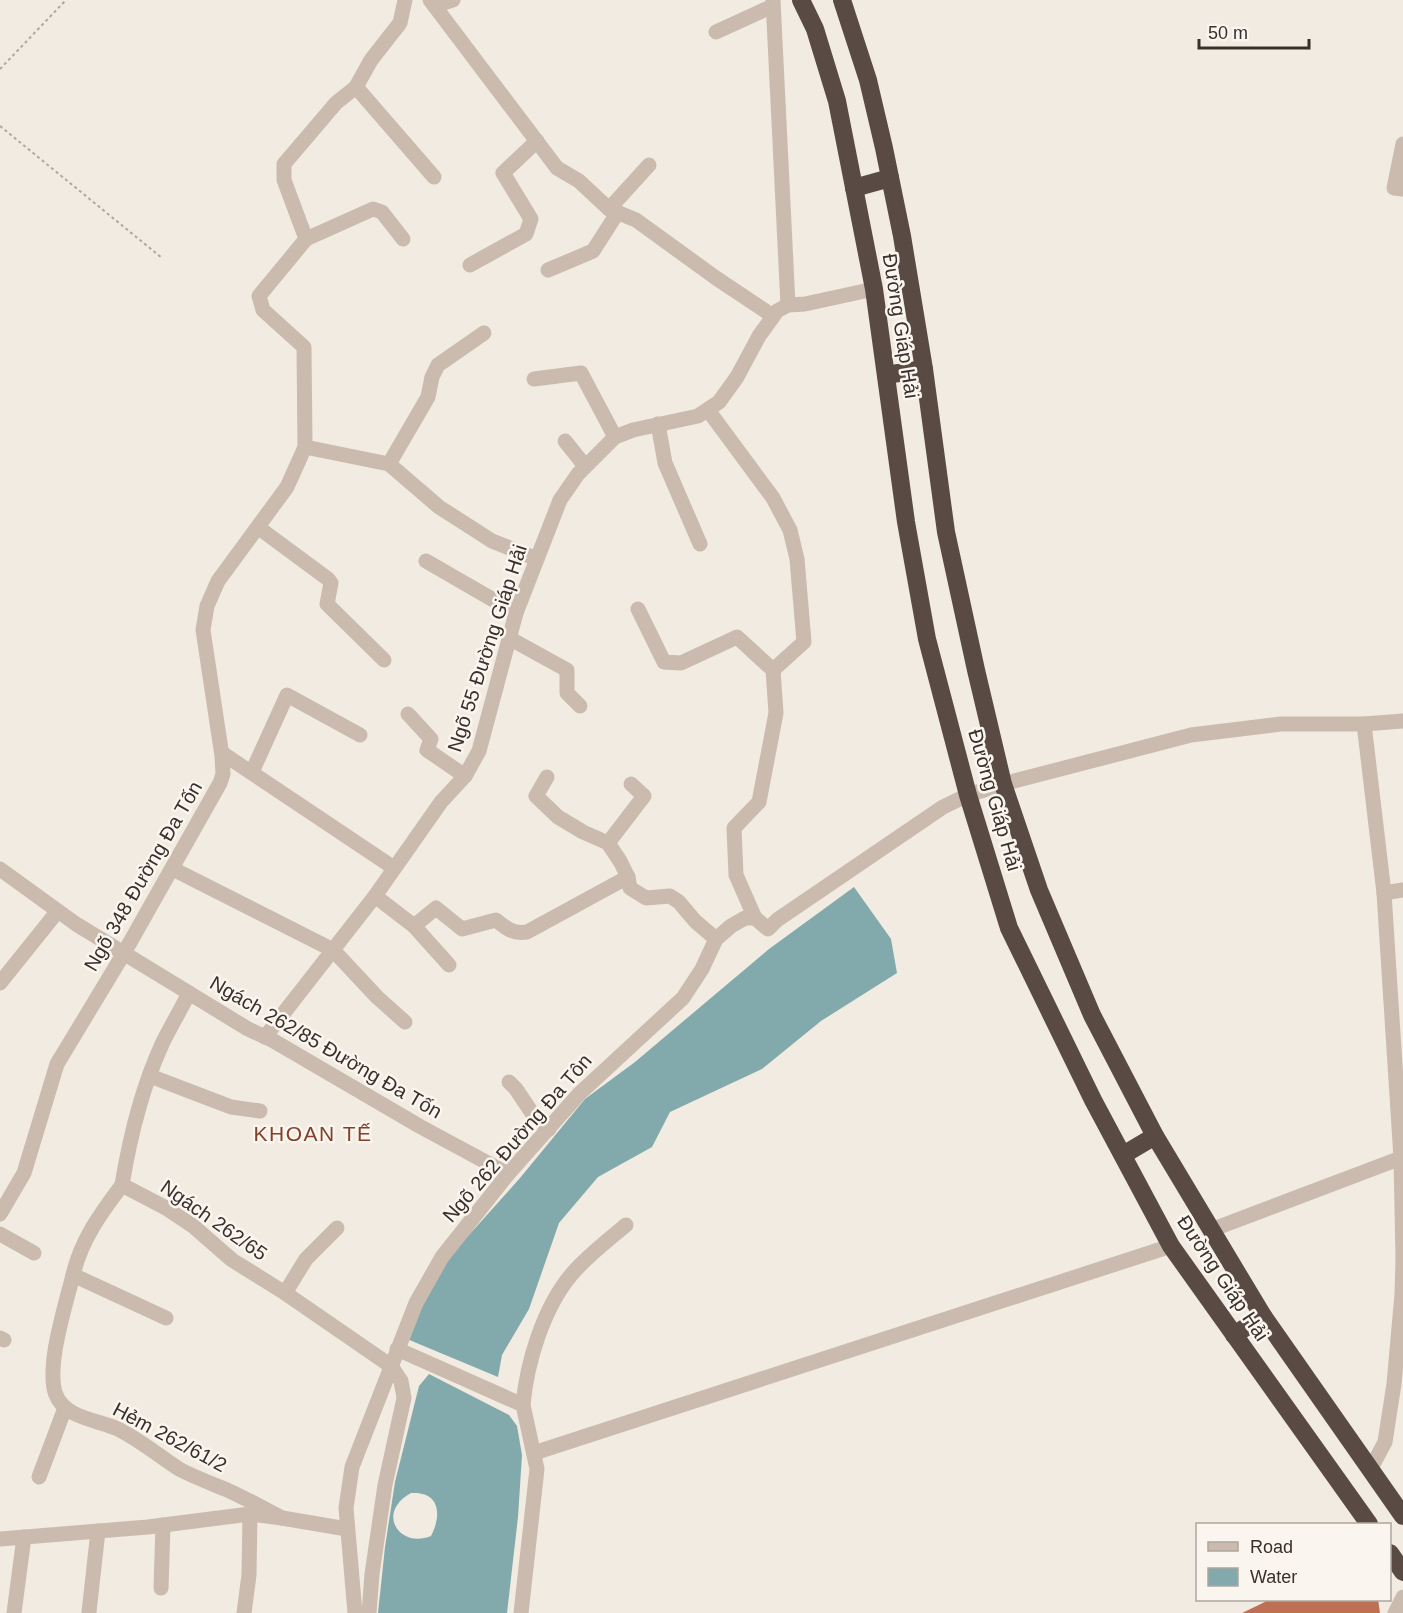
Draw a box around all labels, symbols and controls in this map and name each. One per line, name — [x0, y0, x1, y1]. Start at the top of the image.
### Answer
scale bar — [1199, 12, 1308, 50]
text: 50 m — [1208, 23, 1248, 43]
street label: Đường Giáp Hải — [879, 252, 923, 400]
street label: Ngõ 55 Đường Giáp Hải — [443, 542, 531, 754]
street label: Đường Giáp Hải — [964, 727, 1026, 873]
street label: Ngõ 348 Đường Đa Tốn — [80, 777, 206, 975]
street label: Ngách 262/85 Đường Đa Tốn — [206, 971, 446, 1123]
street label: Ngõ 262 Đường Đa Tôn — [438, 1050, 596, 1226]
district label: KHOAN TẾ — [254, 1122, 372, 1145]
street label: Ngách 262/65 — [157, 1175, 271, 1265]
street label: Đường Giáp Hải — [1173, 1211, 1273, 1345]
street label: Hẻm 262/61/2 — [109, 1398, 231, 1476]
legend — [1196, 1523, 1391, 1601]
text: Road — [1250, 1537, 1293, 1557]
text: Water — [1250, 1567, 1297, 1587]

